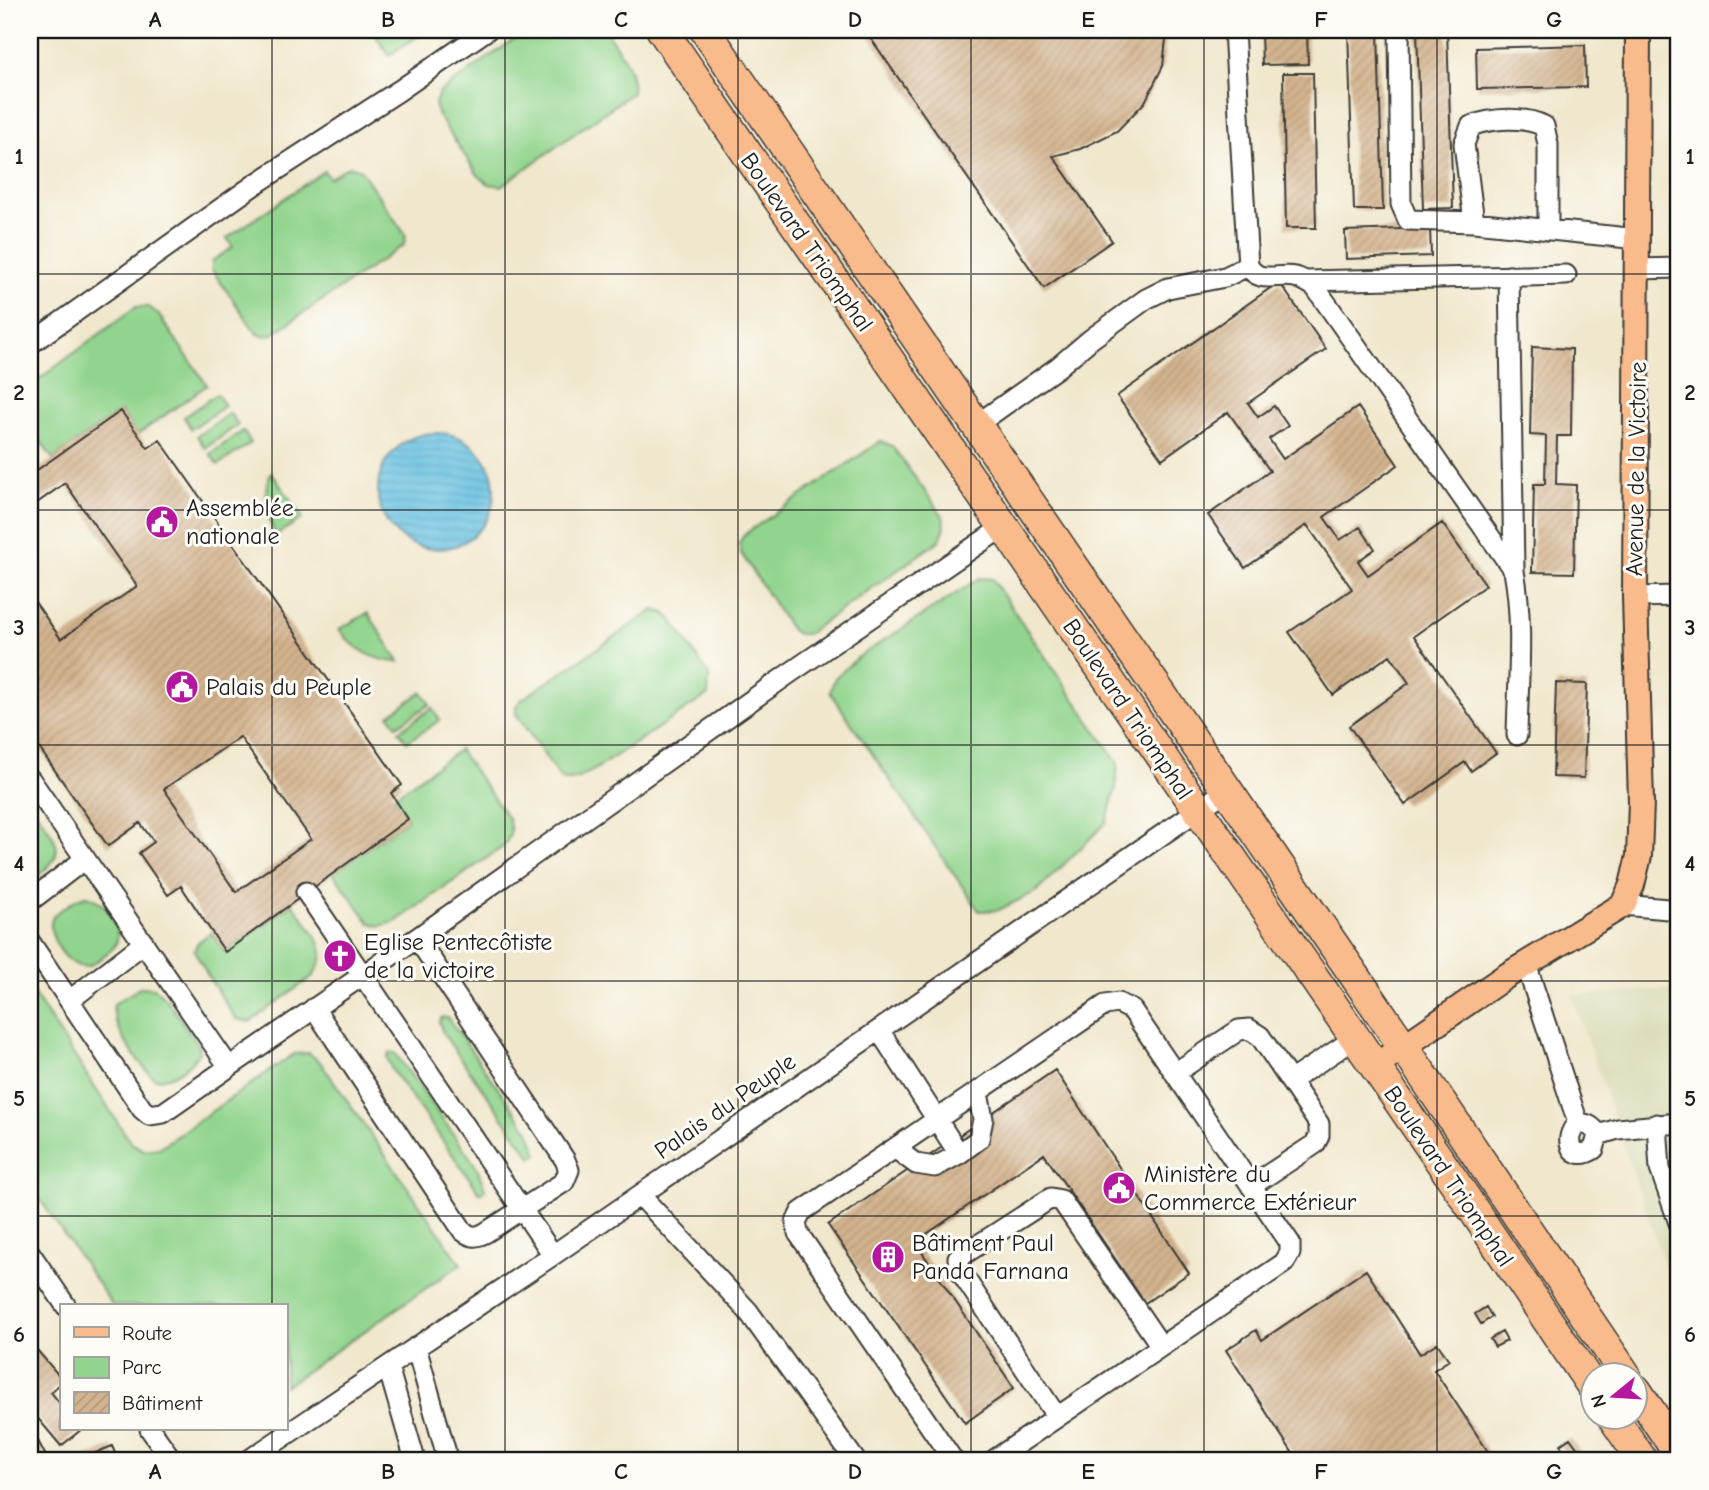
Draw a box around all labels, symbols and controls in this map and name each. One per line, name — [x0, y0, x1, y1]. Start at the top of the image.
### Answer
text: A — [149, 6, 162, 33]
text: B — [381, 6, 395, 33]
text: C — [614, 6, 628, 33]
text: D — [848, 6, 862, 33]
text: E — [1081, 6, 1095, 33]
text: F — [1314, 6, 1328, 33]
text: G — [1546, 6, 1562, 33]
text: 1 — [14, 143, 24, 170]
text: 1 — [1685, 143, 1695, 170]
street label: Boulevard Triomphal — [735, 147, 879, 337]
street label: Avenue de la Victoire — [1620, 361, 1652, 577]
text: 2 — [13, 379, 25, 406]
text: 2 — [1684, 379, 1696, 406]
place label: Assemblée nationale — [186, 494, 294, 550]
public building icon: Assemblée nationale — [143, 503, 181, 541]
street label: Boulevard Triomphal — [1057, 613, 1199, 805]
text: 3 — [13, 614, 25, 641]
text: 3 — [1684, 614, 1696, 641]
public building icon: Palais du Peuple — [163, 668, 201, 706]
place label: Palais du Peuple — [206, 673, 372, 701]
text: 4 — [14, 850, 25, 877]
text: 4 — [1685, 850, 1696, 877]
place label: Eglise Pentecôtiste de la victoire — [364, 928, 552, 984]
church icon: Eglise Pentecôtiste de la victoire — [321, 937, 359, 975]
street label: Palais du Peuple — [649, 1047, 801, 1165]
street label: Boulevard Triomphal — [1378, 1080, 1520, 1272]
text: 5 — [13, 1085, 25, 1112]
text: 5 — [1684, 1085, 1696, 1112]
place label: Ministère du Commerce Extérieur — [1144, 1160, 1357, 1216]
public building icon: Ministère du Commerce Extérieur — [1100, 1169, 1138, 1207]
place label: Bâtiment Paul Panda Farnana — [912, 1229, 1069, 1285]
building icon: Bâtiment Paul Panda Farnana — [869, 1238, 907, 1276]
legend — [60, 1304, 287, 1430]
text: 6 — [13, 1321, 25, 1348]
text: Route — [122, 1321, 172, 1345]
text: 6 — [1684, 1321, 1696, 1348]
text: Parc — [122, 1355, 162, 1379]
north arrow — [1580, 1360, 1650, 1430]
text: Bâtiment — [122, 1391, 203, 1415]
text: N — [1586, 1392, 1611, 1410]
text: A — [149, 1458, 162, 1485]
text: B — [381, 1458, 395, 1485]
text: C — [614, 1458, 628, 1485]
text: D — [848, 1458, 862, 1485]
text: E — [1081, 1458, 1095, 1485]
text: F — [1314, 1458, 1328, 1485]
text: G — [1546, 1458, 1562, 1485]

